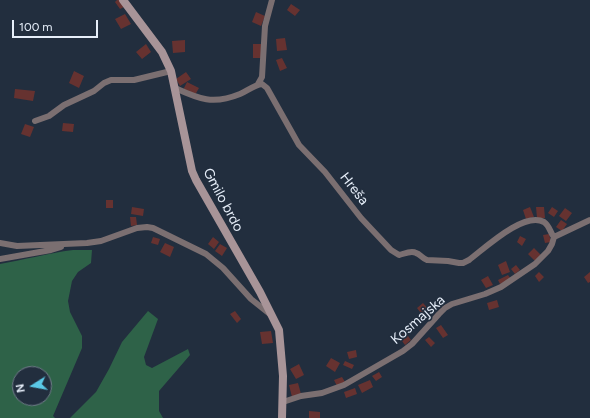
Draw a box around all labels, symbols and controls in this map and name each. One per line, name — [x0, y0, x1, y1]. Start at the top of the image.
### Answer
scale bar — [14, 12, 100, 38]
text: 100 m — [19, 20, 53, 34]
street label: Gmilo brdo — [199, 165, 247, 235]
street label: Hreša — [336, 169, 372, 209]
street label: Kosmajska — [388, 292, 448, 348]
north arrow — [12, 366, 52, 406]
text: N — [14, 383, 28, 394]

